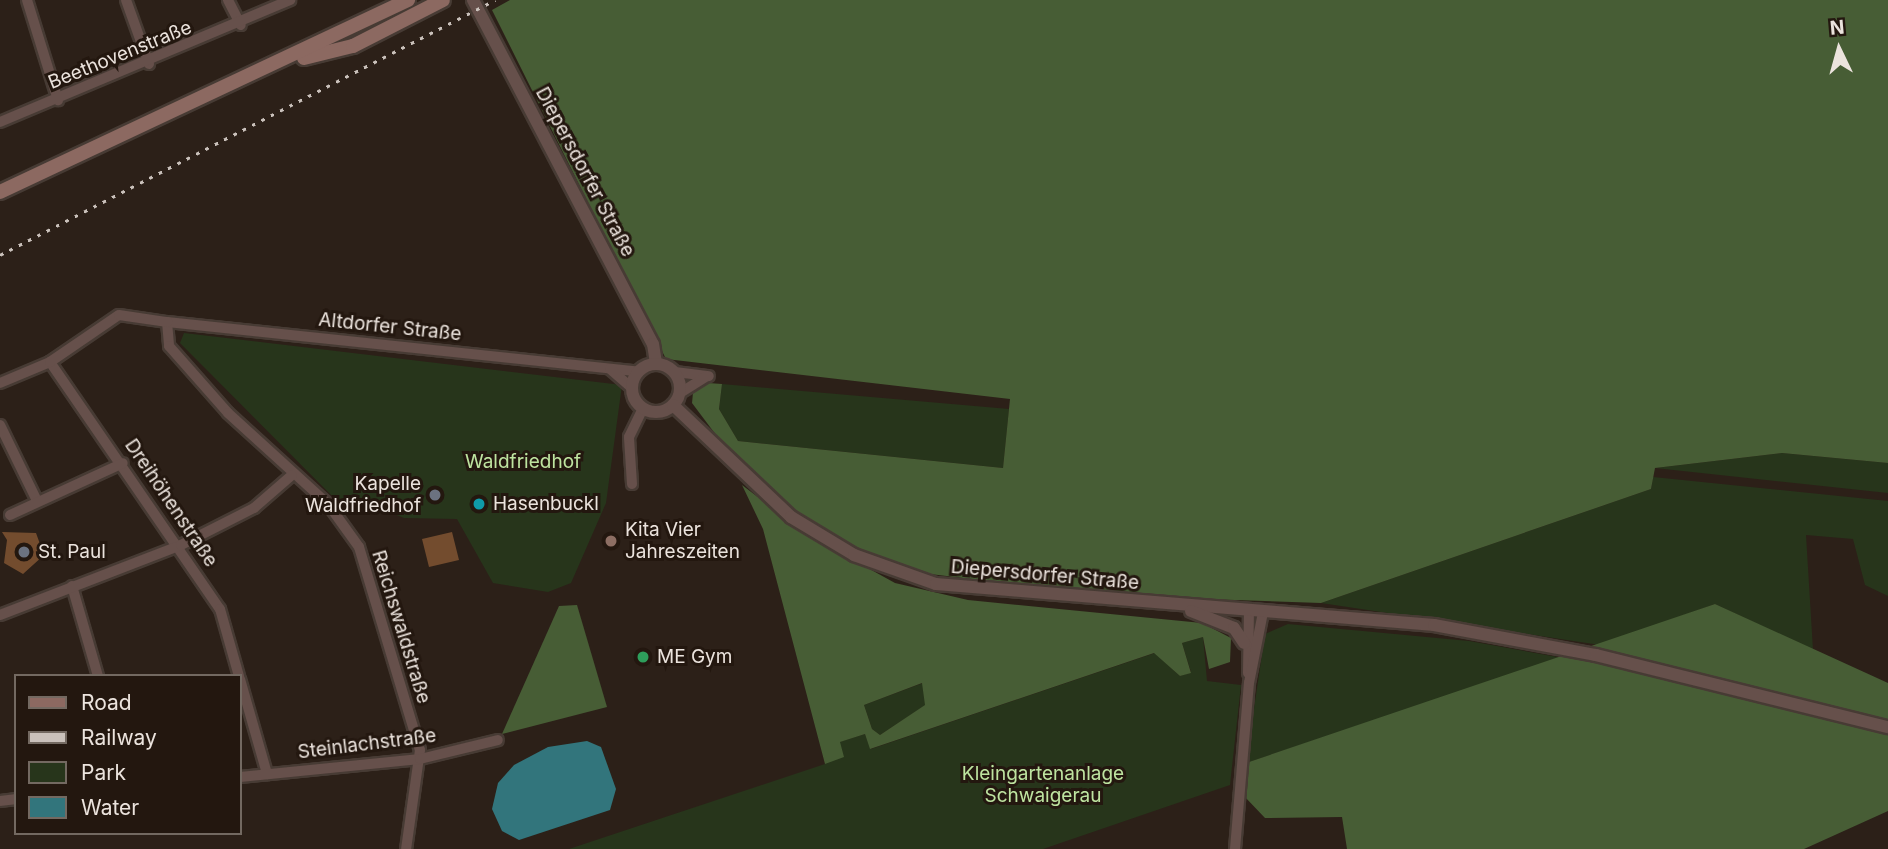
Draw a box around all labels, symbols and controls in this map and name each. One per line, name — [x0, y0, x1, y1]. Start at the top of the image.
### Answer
north arrow — [1804, 14, 1874, 84]
text: N — [1829, 15, 1845, 40]
street label: Beethovenstraße — [45, 16, 195, 94]
street label: Diepersdorfer Straße — [531, 83, 639, 261]
street label: Altdorfer Straße — [317, 308, 463, 346]
street label: Dreihöhenstraße — [120, 435, 222, 571]
park label: Waldfriedhof — [465, 451, 581, 473]
place label: Kapelle Waldfriedhof — [305, 473, 421, 517]
marker: Kapelle Waldfriedhof — [427, 487, 443, 503]
place label: Hasenbuckl — [493, 493, 599, 515]
marker: Hasenbuckl — [471, 496, 487, 512]
place label: Kita Vier Jahreszeiten — [625, 519, 740, 563]
marker: Kita Vier Jahreszeiten — [603, 533, 619, 549]
place label: St. Paul — [38, 541, 106, 563]
marker: St. Paul — [16, 544, 32, 560]
street label: Reichswaldstraße — [367, 548, 435, 706]
street label: Diepersdorfer Straße — [950, 555, 1140, 595]
place label: ME Gym — [657, 646, 732, 668]
marker: ME Gym — [635, 649, 651, 665]
legend — [14, 674, 242, 835]
text: Road — [81, 690, 132, 715]
street label: Steinlachstraße — [296, 724, 438, 764]
text: Railway — [81, 725, 157, 750]
text: Park — [81, 760, 126, 785]
park label: Kleingartenanlage Schwaigerau — [962, 763, 1124, 807]
text: Water — [81, 795, 139, 820]

